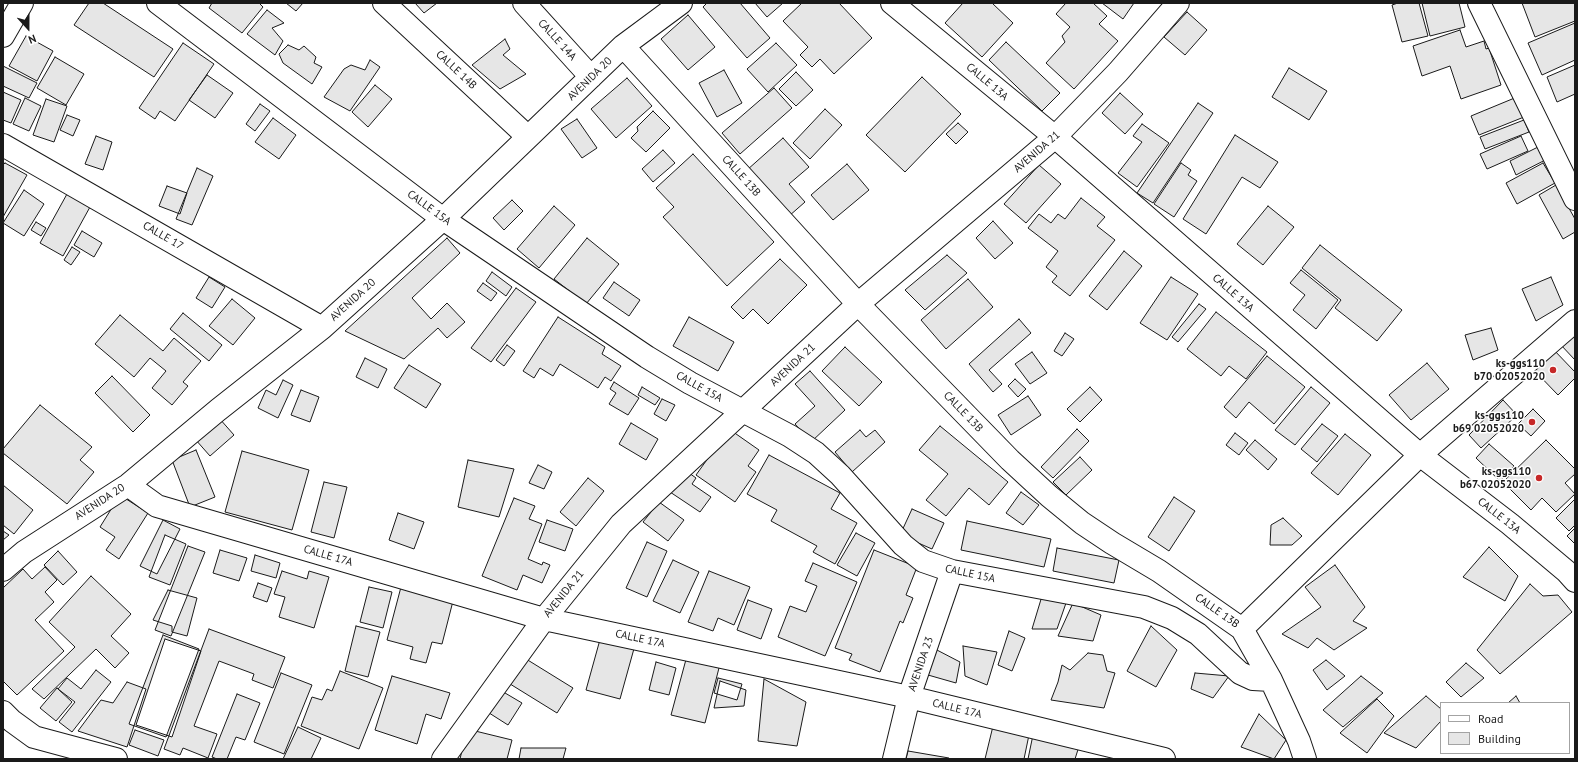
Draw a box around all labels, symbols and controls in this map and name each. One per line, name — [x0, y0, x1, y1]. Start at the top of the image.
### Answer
north arrow — [8, 8, 48, 48]
street label: CALLE 14A — [535, 17, 579, 63]
text: N — [26, 31, 38, 47]
street label: CALLE 14B — [433, 48, 479, 92]
street label: AVENIDA 20 — [565, 54, 615, 104]
street label: CALLE 13A — [963, 61, 1011, 103]
street label: AVENIDA 21 — [1011, 128, 1063, 176]
street label: CALLE 13B — [719, 153, 763, 199]
street label: CALLE 15A — [404, 188, 454, 228]
street label: CALLE 17 — [140, 219, 186, 253]
street label: CALLE 13A — [1209, 271, 1257, 315]
street label: AVENIDA 20 — [327, 276, 379, 324]
street label: AVENIDA 21 — [768, 341, 818, 389]
place label: ks-ggs110 b70 02052020 — [1474, 357, 1545, 383]
marker: ks-ggs110 b70 02052020 — [1548, 365, 1558, 375]
street label: CALLE 15A — [673, 369, 725, 405]
street label: CALLE 13B — [941, 389, 985, 435]
place label: ks-ggs110 b69 02052020 — [1453, 409, 1524, 435]
marker: ks-ggs110 b69 02052020 — [1527, 417, 1537, 427]
place label: ks-ggs110 b67 02052020 — [1460, 465, 1531, 491]
marker: ks-ggs110 b67 02052020 — [1534, 473, 1544, 483]
street label: AVENIDA 20 — [73, 481, 127, 523]
street label: CALLE 13A — [1475, 495, 1523, 537]
street label: CALLE 17A — [302, 543, 354, 569]
street label: CALLE 15A — [944, 562, 996, 586]
street label: AVENIDA 21 — [541, 568, 587, 620]
street label: CALLE 13B — [1192, 591, 1242, 631]
street label: CALLE 17A — [614, 627, 666, 651]
street label: AVENIDA 23 — [905, 635, 937, 693]
street label: CALLE 17A — [931, 696, 983, 722]
legend — [1440, 702, 1570, 754]
text: Road — [1478, 711, 1503, 726]
text: Building — [1478, 731, 1521, 746]

